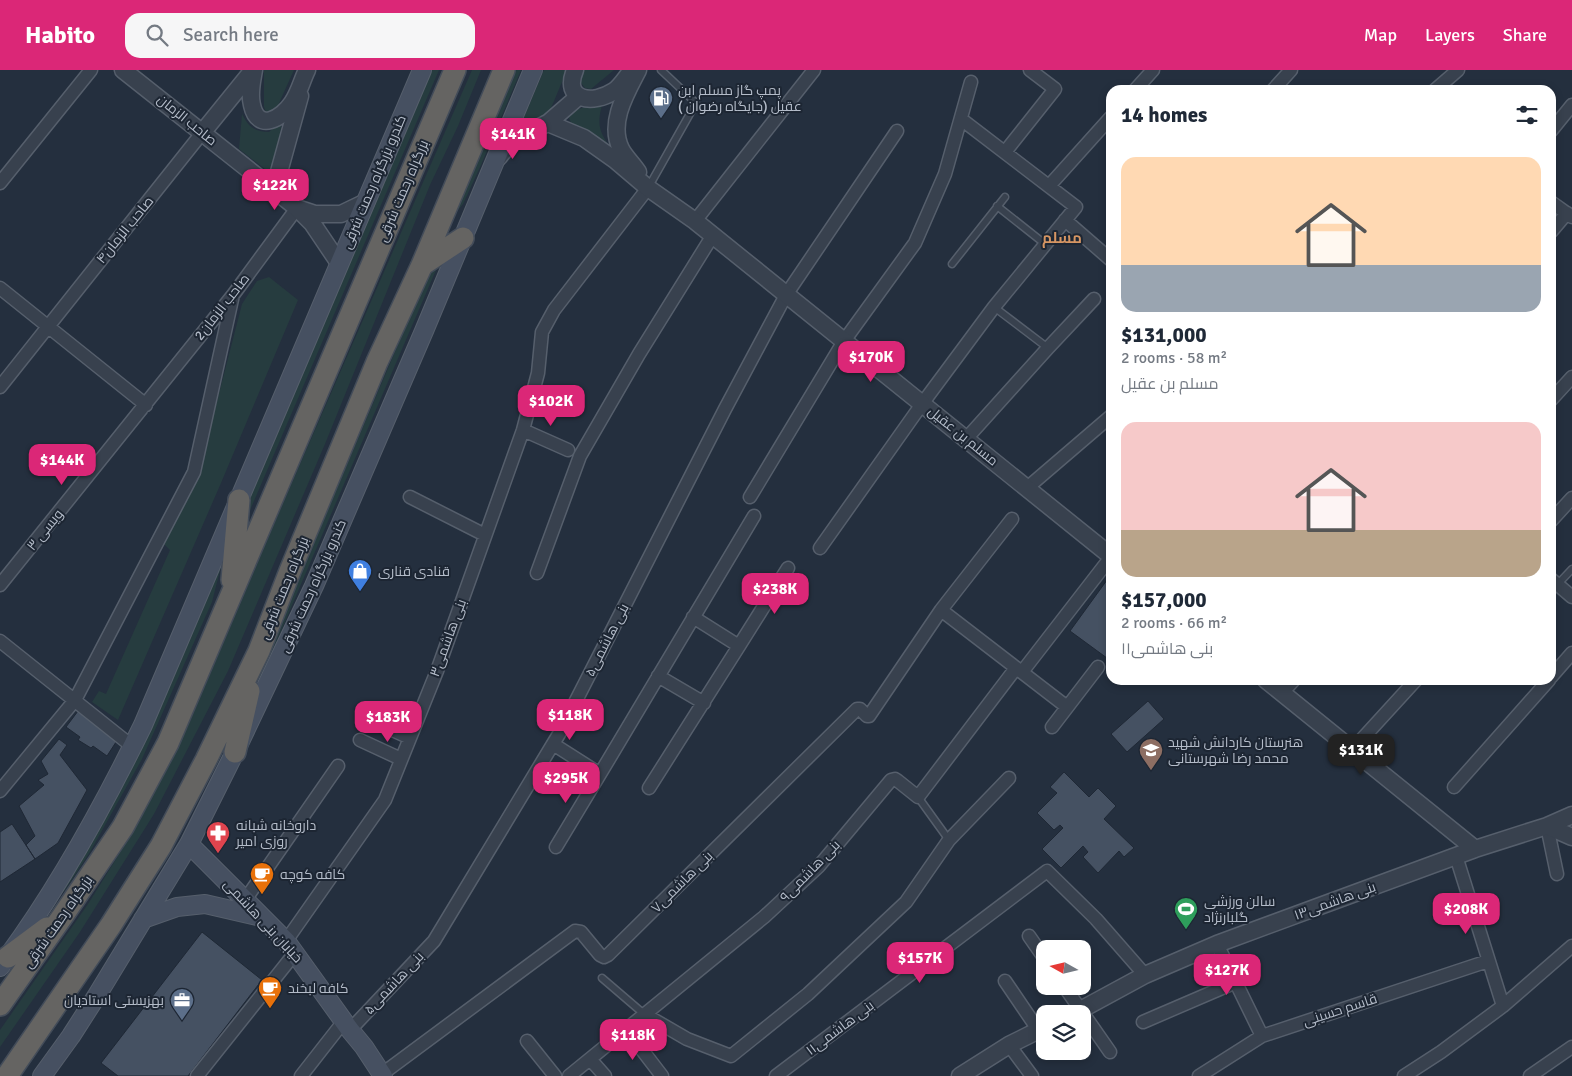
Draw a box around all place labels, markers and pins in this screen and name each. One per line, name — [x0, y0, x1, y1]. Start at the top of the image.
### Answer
place label: پمپ گاز مسلم ابن عقیل (جایگاه رضوان ) — [678, 82, 802, 115]
fuel station icon: پمپ گاز مسلم ابن عقیل (جایگاه رضوان ) — [648, 85, 674, 119]
pin: $141K — [478, 118, 548, 160]
pin: $122K — [240, 168, 310, 211]
pin: $170K — [836, 340, 906, 383]
pin: $102K — [516, 384, 586, 427]
pin: $144K — [27, 444, 97, 486]
shop icon: قنادی قناری — [347, 558, 373, 592]
place label: قنادی قناری — [378, 563, 450, 580]
pin: $238K — [740, 572, 810, 615]
pin: $118K — [535, 698, 605, 741]
pin: $183K — [353, 700, 423, 743]
place label: هنرستان کاردانش شهید محمد رضا شهرستانی — [1168, 734, 1303, 767]
pin: $131K — [1326, 734, 1396, 776]
school or university icon: هنرستان کاردانش شهید محمد رضا شهرستانی — [1138, 737, 1164, 771]
pin: $295K — [531, 762, 601, 804]
place label: داروخانه شبانه روزی امیر — [235, 817, 316, 850]
pharmacy icon: داروخانه شبانه روزی امیر — [205, 820, 231, 854]
cafe icon: کافه کوچه — [249, 861, 275, 895]
place label: کافه کوچه — [280, 866, 345, 884]
pin: $208K — [1431, 892, 1501, 935]
place label: سالن ورزشی گلبارنژاد — [1204, 893, 1275, 926]
sports icon: سالن ورزشی گلبارنژاد — [1173, 896, 1199, 930]
pin: $157K — [885, 942, 955, 984]
pin: $127K — [1192, 954, 1262, 996]
cafe icon: کافه لبخند — [257, 975, 283, 1009]
place label: کافه لبخند — [288, 980, 349, 997]
office icon: بهزیستی استادیان — [169, 987, 195, 1021]
place label: بهزیستی استادیان — [64, 992, 164, 1009]
pin: $118K — [598, 1018, 668, 1061]

